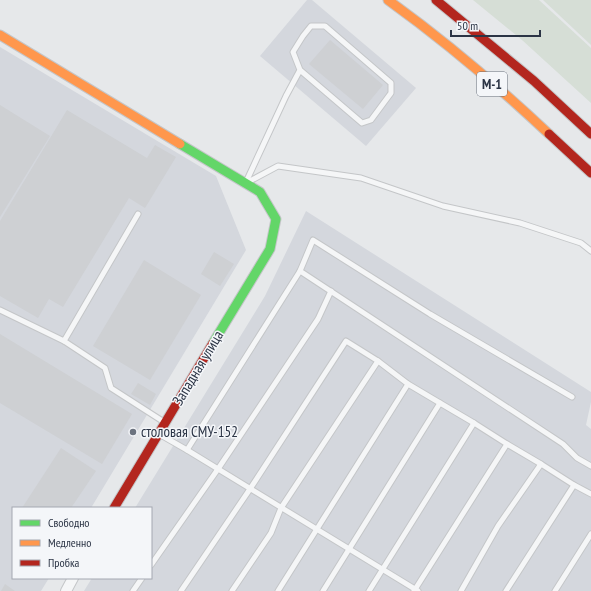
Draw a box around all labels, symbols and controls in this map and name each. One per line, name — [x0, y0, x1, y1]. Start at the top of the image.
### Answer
scale bar — [451, 12, 540, 38]
text: 50 m — [457, 18, 478, 33]
road number: М-1 — [477, 72, 507, 96]
street label: Западная улица — [168, 327, 227, 409]
place label: столовая СМУ-152 — [141, 422, 238, 441]
marker: столовая СМУ-152 — [128, 427, 138, 437]
legend — [12, 507, 152, 579]
text: Свободно — [48, 515, 90, 530]
text: Медленно — [48, 535, 91, 550]
text: Пробка — [48, 555, 80, 570]

